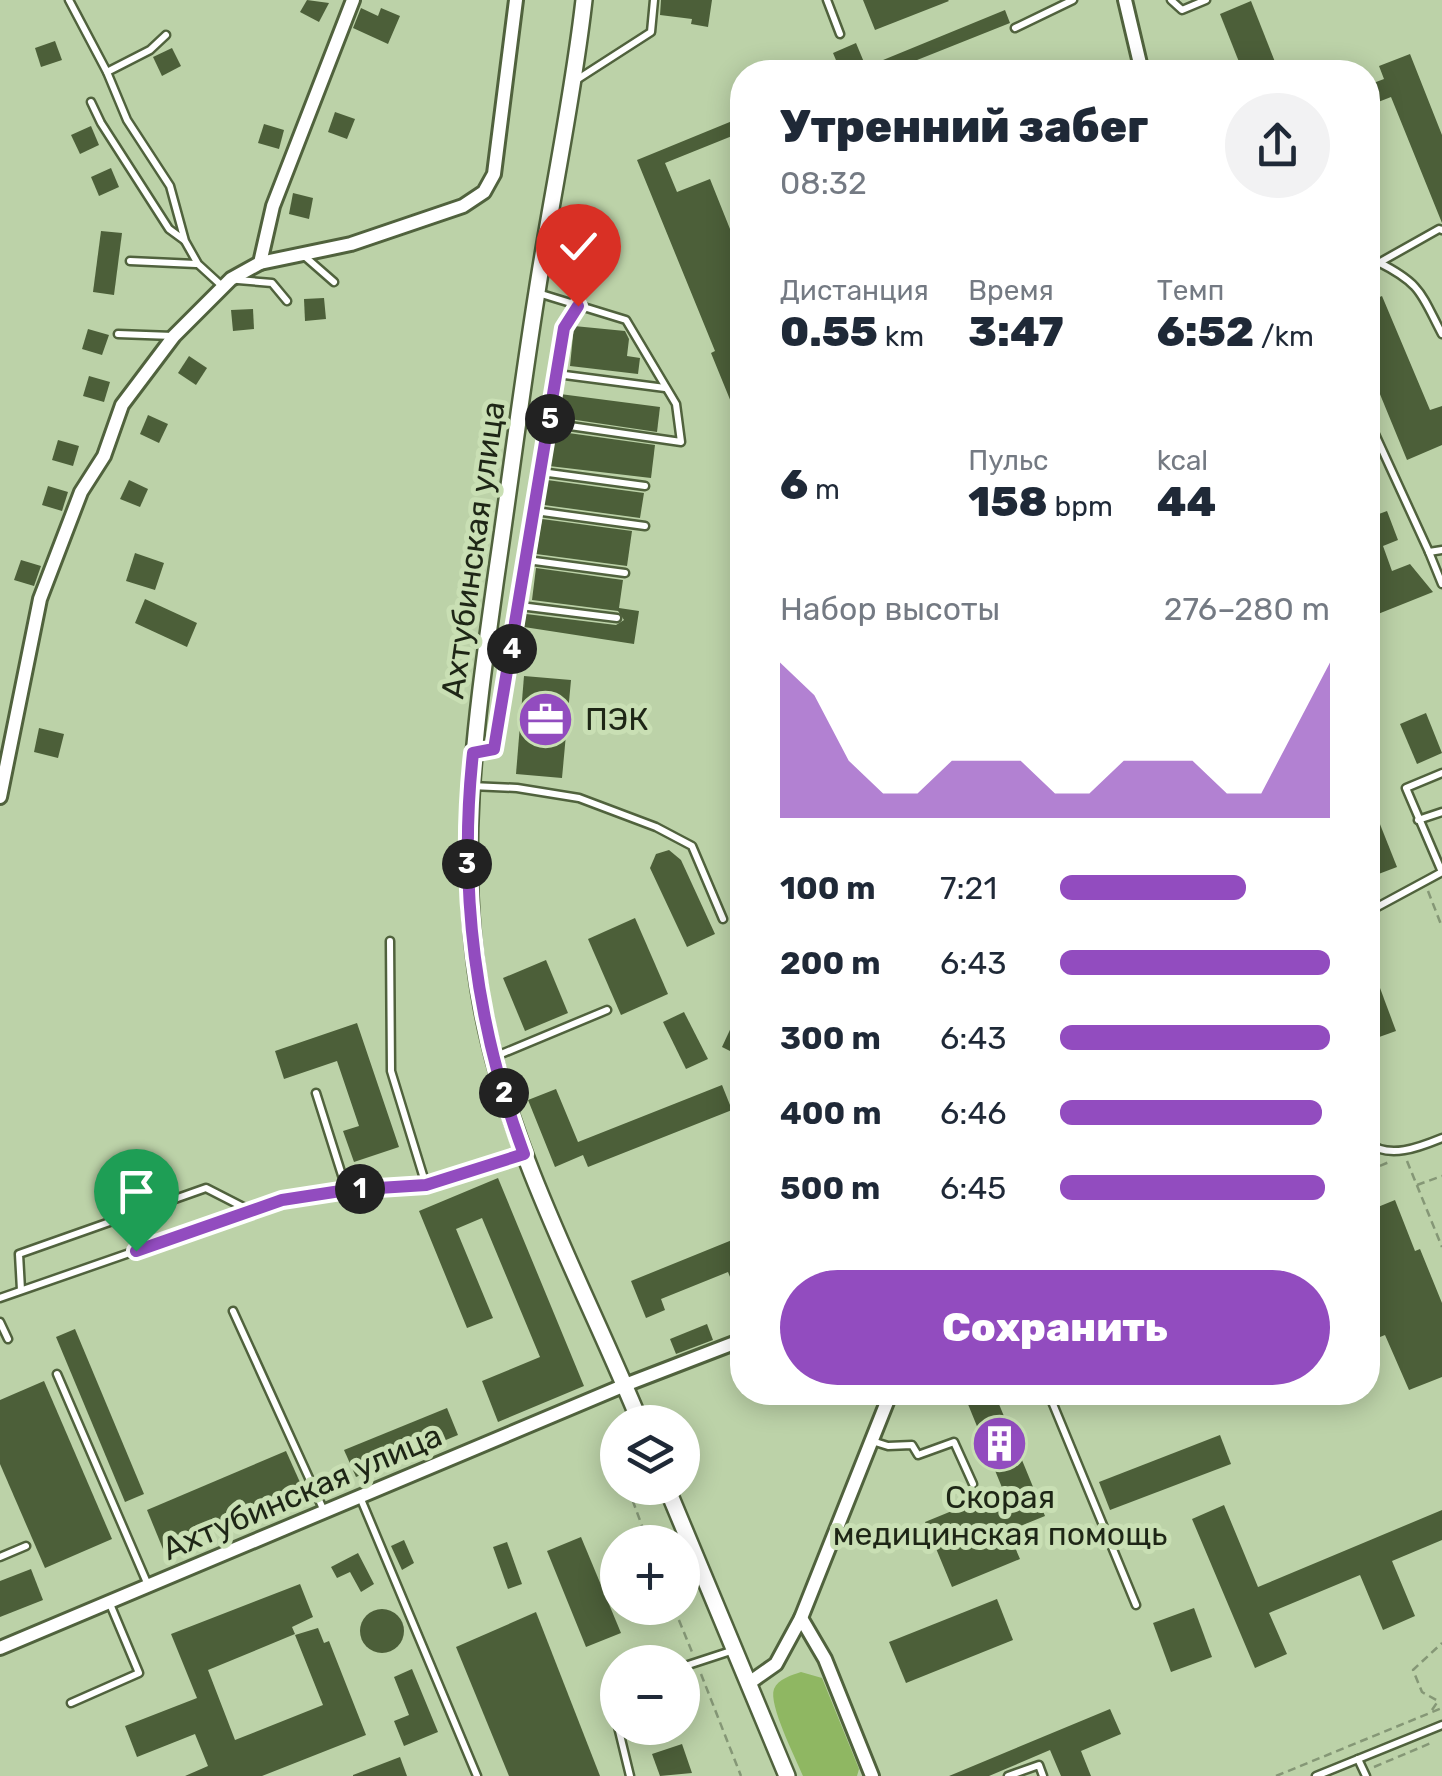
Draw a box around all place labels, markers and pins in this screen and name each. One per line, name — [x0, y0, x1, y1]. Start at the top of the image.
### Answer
pin — [536, 204, 621, 307]
pin: 5 — [525, 394, 575, 444]
pin: 4 — [487, 624, 537, 674]
office icon: ПЭК — [516, 689, 576, 749]
place label: ПЭК — [585, 700, 649, 738]
pin: 3 — [442, 839, 492, 889]
pin: 2 — [479, 1068, 529, 1118]
pin — [94, 1149, 179, 1252]
pin: 1 — [335, 1164, 385, 1214]
building icon: Скорая медицинская помощь — [970, 1413, 1030, 1473]
place label: Скорая медицинская помощь — [833, 1478, 1167, 1553]

